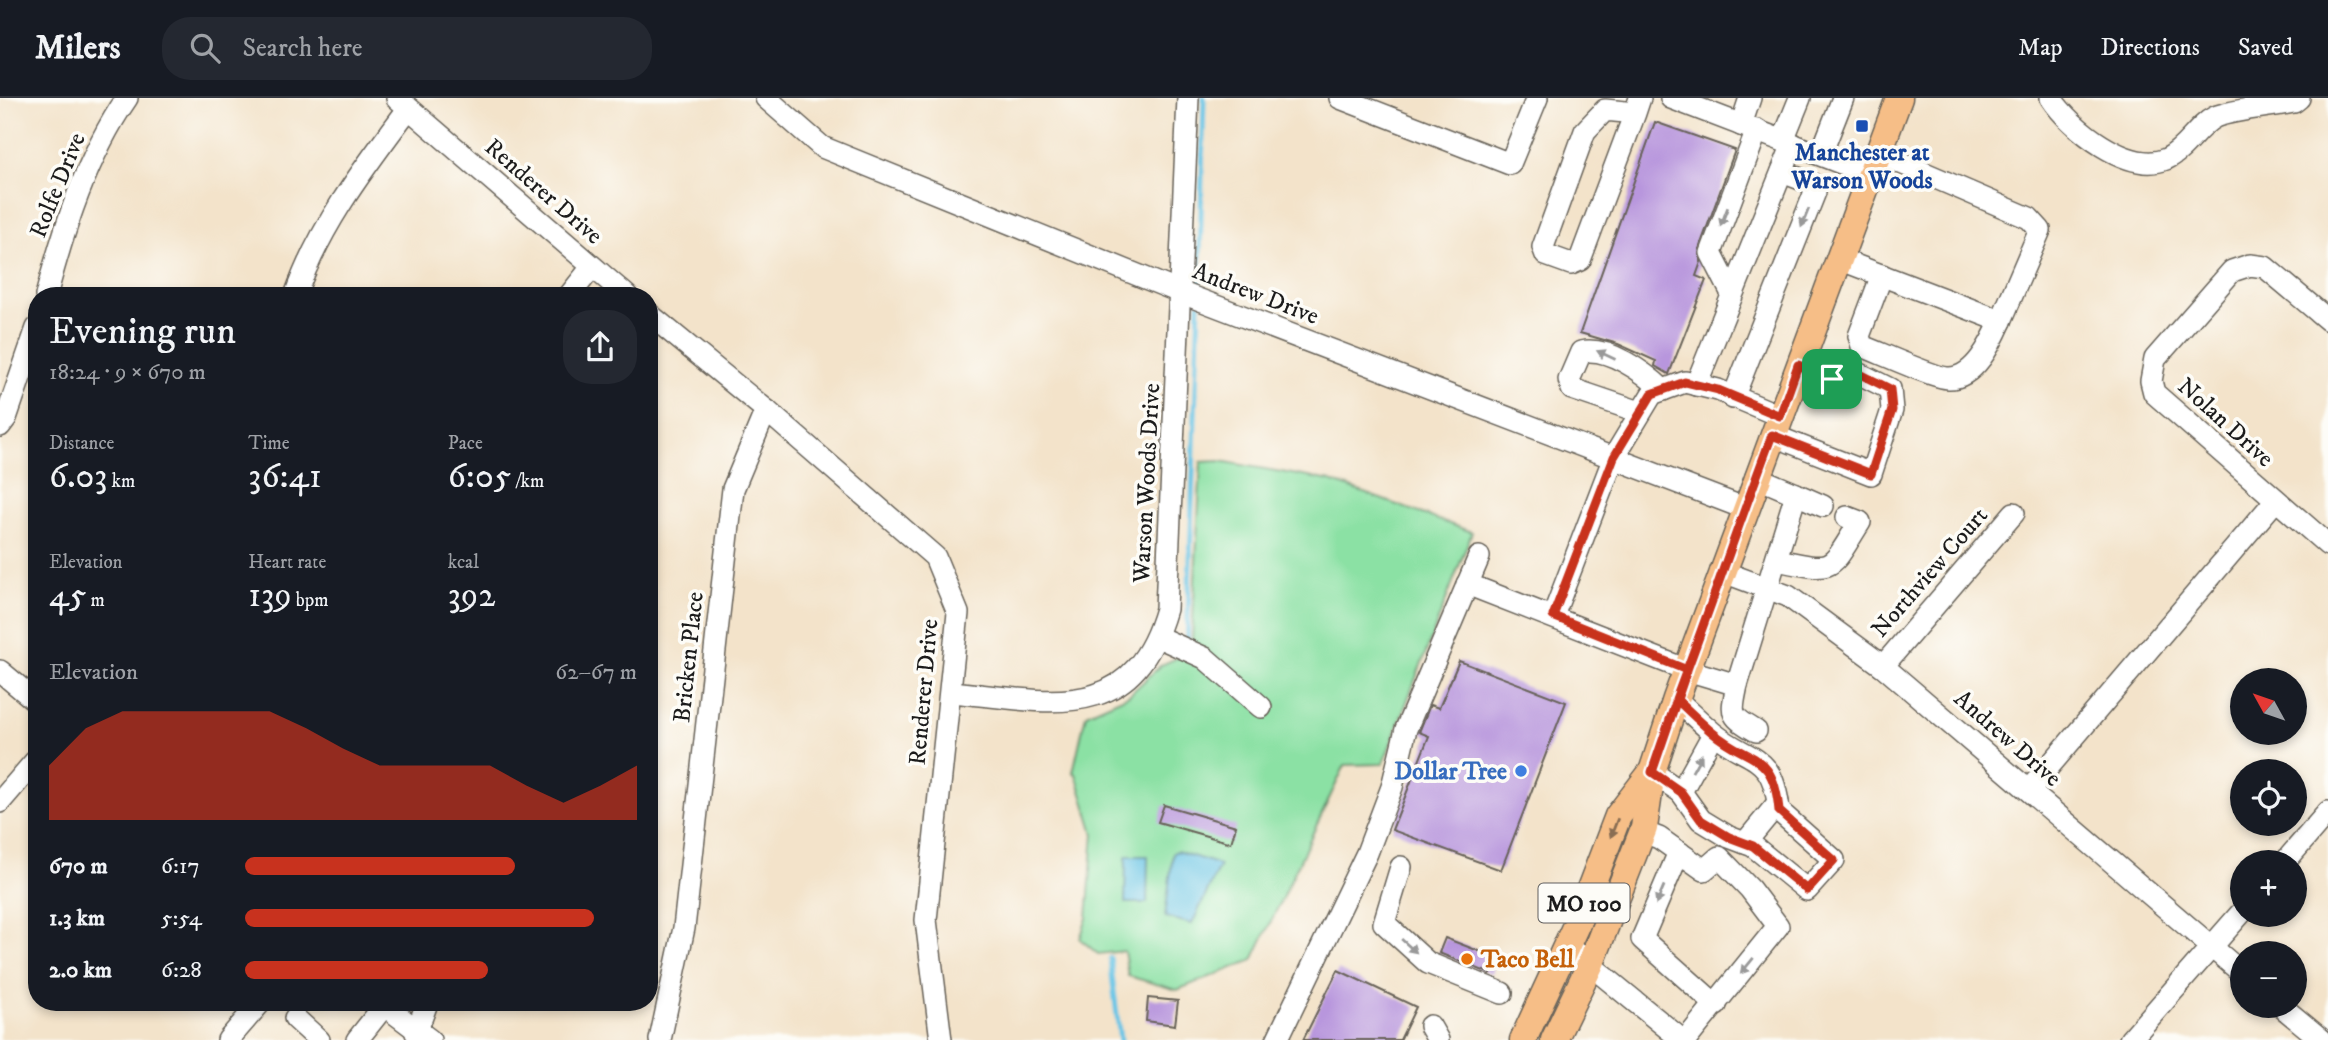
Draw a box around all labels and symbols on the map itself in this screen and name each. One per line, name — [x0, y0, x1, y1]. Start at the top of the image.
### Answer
marker: Manchester at Warson Woods — [1854, 118, 1870, 134]
street label: Rolfe Drive — [23, 128, 93, 242]
street label: Renderer Drive — [478, 132, 609, 251]
place label: Manchester at Warson Woods — [1790, 138, 1933, 196]
one-way arrow — [1719, 207, 1730, 228]
one-way arrow — [1800, 207, 1811, 228]
street label: Andrew Drive — [1188, 256, 1323, 332]
one-way arrow — [1595, 349, 1616, 360]
pin — [1802, 349, 1862, 409]
street label: Nolan Drive — [2171, 372, 2280, 474]
street label: Warson Woods Drive — [1127, 382, 1167, 585]
street label: Northview Court — [1865, 501, 1995, 644]
street label: Bricken Place — [667, 590, 711, 724]
street label: Renderer Drive — [903, 618, 945, 766]
north arrow — [2230, 668, 2306, 746]
street label: Andrew Drive — [1948, 684, 2067, 794]
one-way arrow — [1691, 753, 1703, 772]
place label: Dollar Tree — [1394, 757, 1507, 787]
marker: Dollar Tree — [1513, 763, 1529, 779]
one-way arrow — [1608, 817, 1619, 838]
road number: MO 100 — [1538, 884, 1630, 922]
one-way arrow — [1655, 885, 1666, 906]
one-way arrow — [1400, 938, 1418, 954]
place label: Taco Bell — [1480, 945, 1575, 975]
marker: Taco Bell — [1459, 951, 1475, 967]
one-way arrow — [1740, 956, 1755, 974]

